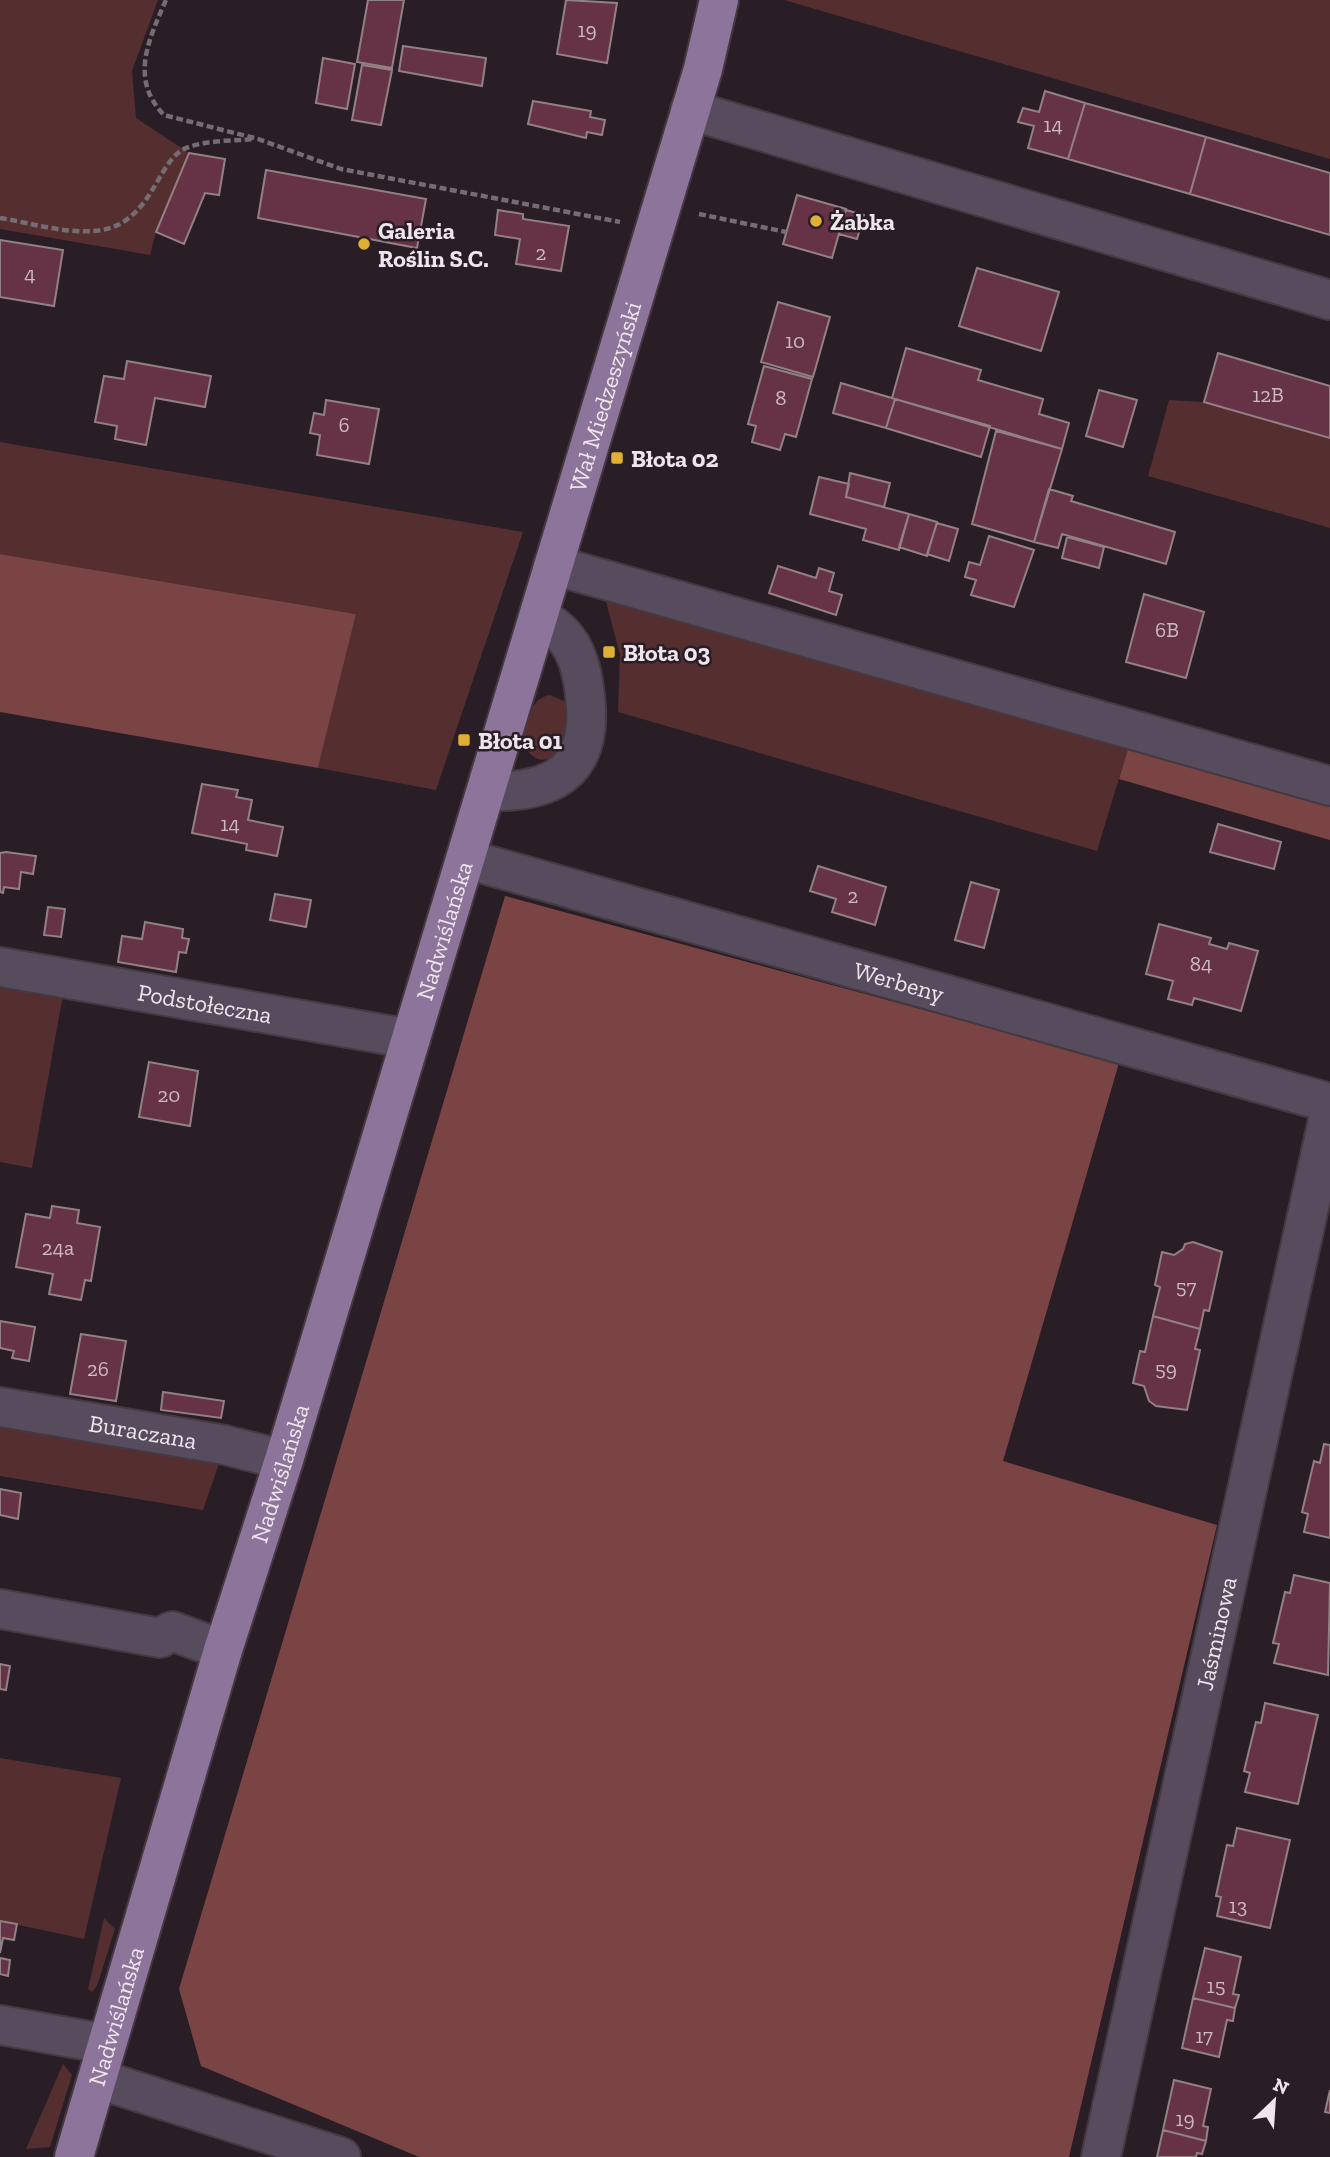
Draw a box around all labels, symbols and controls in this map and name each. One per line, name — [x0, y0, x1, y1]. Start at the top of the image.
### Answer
house number: 19 — [577, 17, 597, 42]
house number: 14 — [1043, 112, 1063, 137]
place label: Żabka — [830, 207, 895, 236]
marker: Żabka — [808, 213, 824, 229]
place label: Galeria Roślin S.C. — [378, 216, 489, 273]
marker: Galeria Roślin S.C. — [356, 236, 372, 252]
house number: 2 — [536, 240, 546, 265]
house number: 4 — [24, 261, 36, 286]
street label: Wał Miedzeszyński — [562, 297, 647, 495]
house number: 10 — [785, 328, 805, 353]
house number: 12B — [1252, 382, 1284, 407]
house number: 8 — [775, 385, 787, 410]
house number: 6 — [338, 412, 350, 437]
place label: Błota 02 — [631, 444, 719, 473]
marker: Błota 02 — [609, 450, 625, 466]
house number: 6B — [1155, 617, 1179, 642]
place label: Błota 03 — [623, 638, 711, 667]
marker: Błota 03 — [601, 644, 617, 660]
place label: Błota 01 — [478, 726, 563, 755]
marker: Błota 01 — [456, 732, 472, 748]
house number: 14 — [220, 811, 240, 836]
street label: Nadwiślańska — [409, 857, 478, 1003]
house number: 2 — [848, 883, 858, 908]
house number: 84 — [1190, 951, 1212, 976]
street label: Werbeny — [851, 955, 948, 1008]
street label: Podstołeczna — [135, 977, 275, 1029]
house number: 20 — [158, 1082, 180, 1107]
house number: 24a — [42, 1235, 74, 1260]
house number: 57 — [1176, 1274, 1196, 1299]
house number: 26 — [87, 1356, 109, 1381]
house number: 59 — [1155, 1356, 1177, 1381]
street label: Nadwiślańska — [244, 1400, 315, 1546]
street label: Buraczana — [87, 1408, 199, 1455]
street label: Jaśminowa — [1189, 1573, 1242, 1693]
house number: 13 — [1229, 1893, 1247, 1918]
street label: Nadwiślańska — [81, 1943, 150, 2089]
house number: 15 — [1207, 1973, 1225, 1998]
house number: 17 — [1195, 2023, 1213, 2048]
north arrow — [1239, 2066, 1309, 2136]
text: N — [1270, 2073, 1292, 2100]
house number: 19 — [1175, 2106, 1195, 2131]

